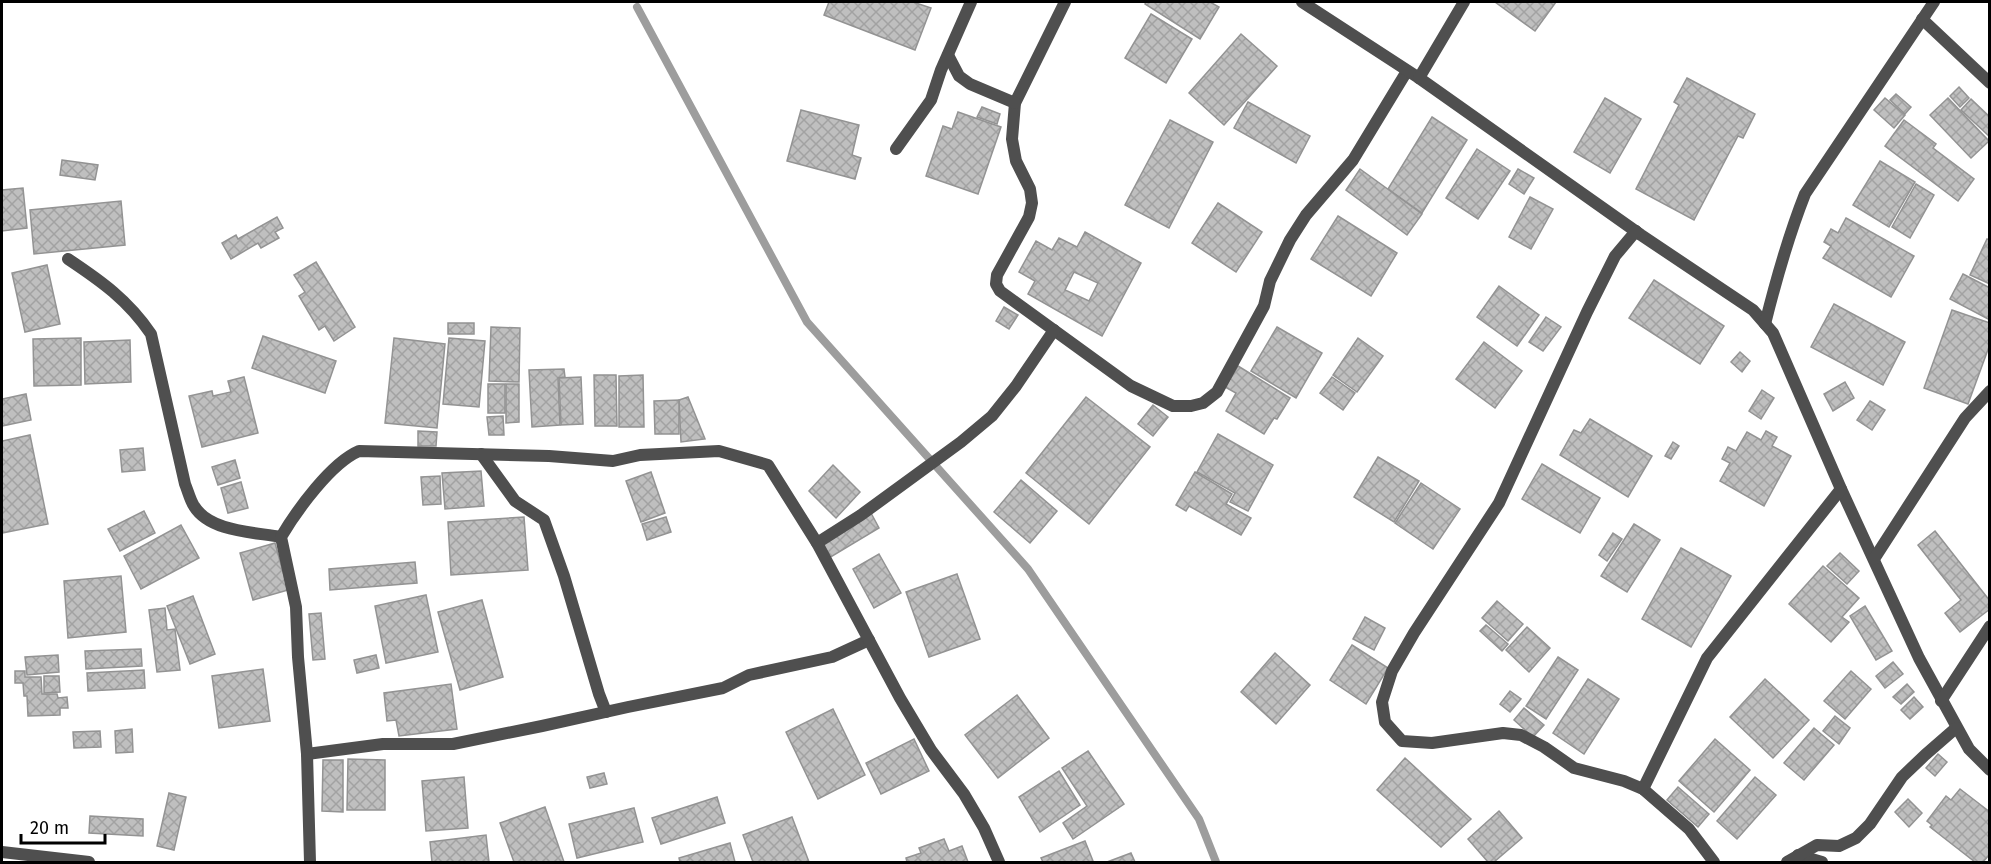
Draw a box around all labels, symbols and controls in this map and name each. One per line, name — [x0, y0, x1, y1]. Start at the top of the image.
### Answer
scale bar — [21, 807, 105, 845]
text: 20 m — [30, 817, 69, 839]

